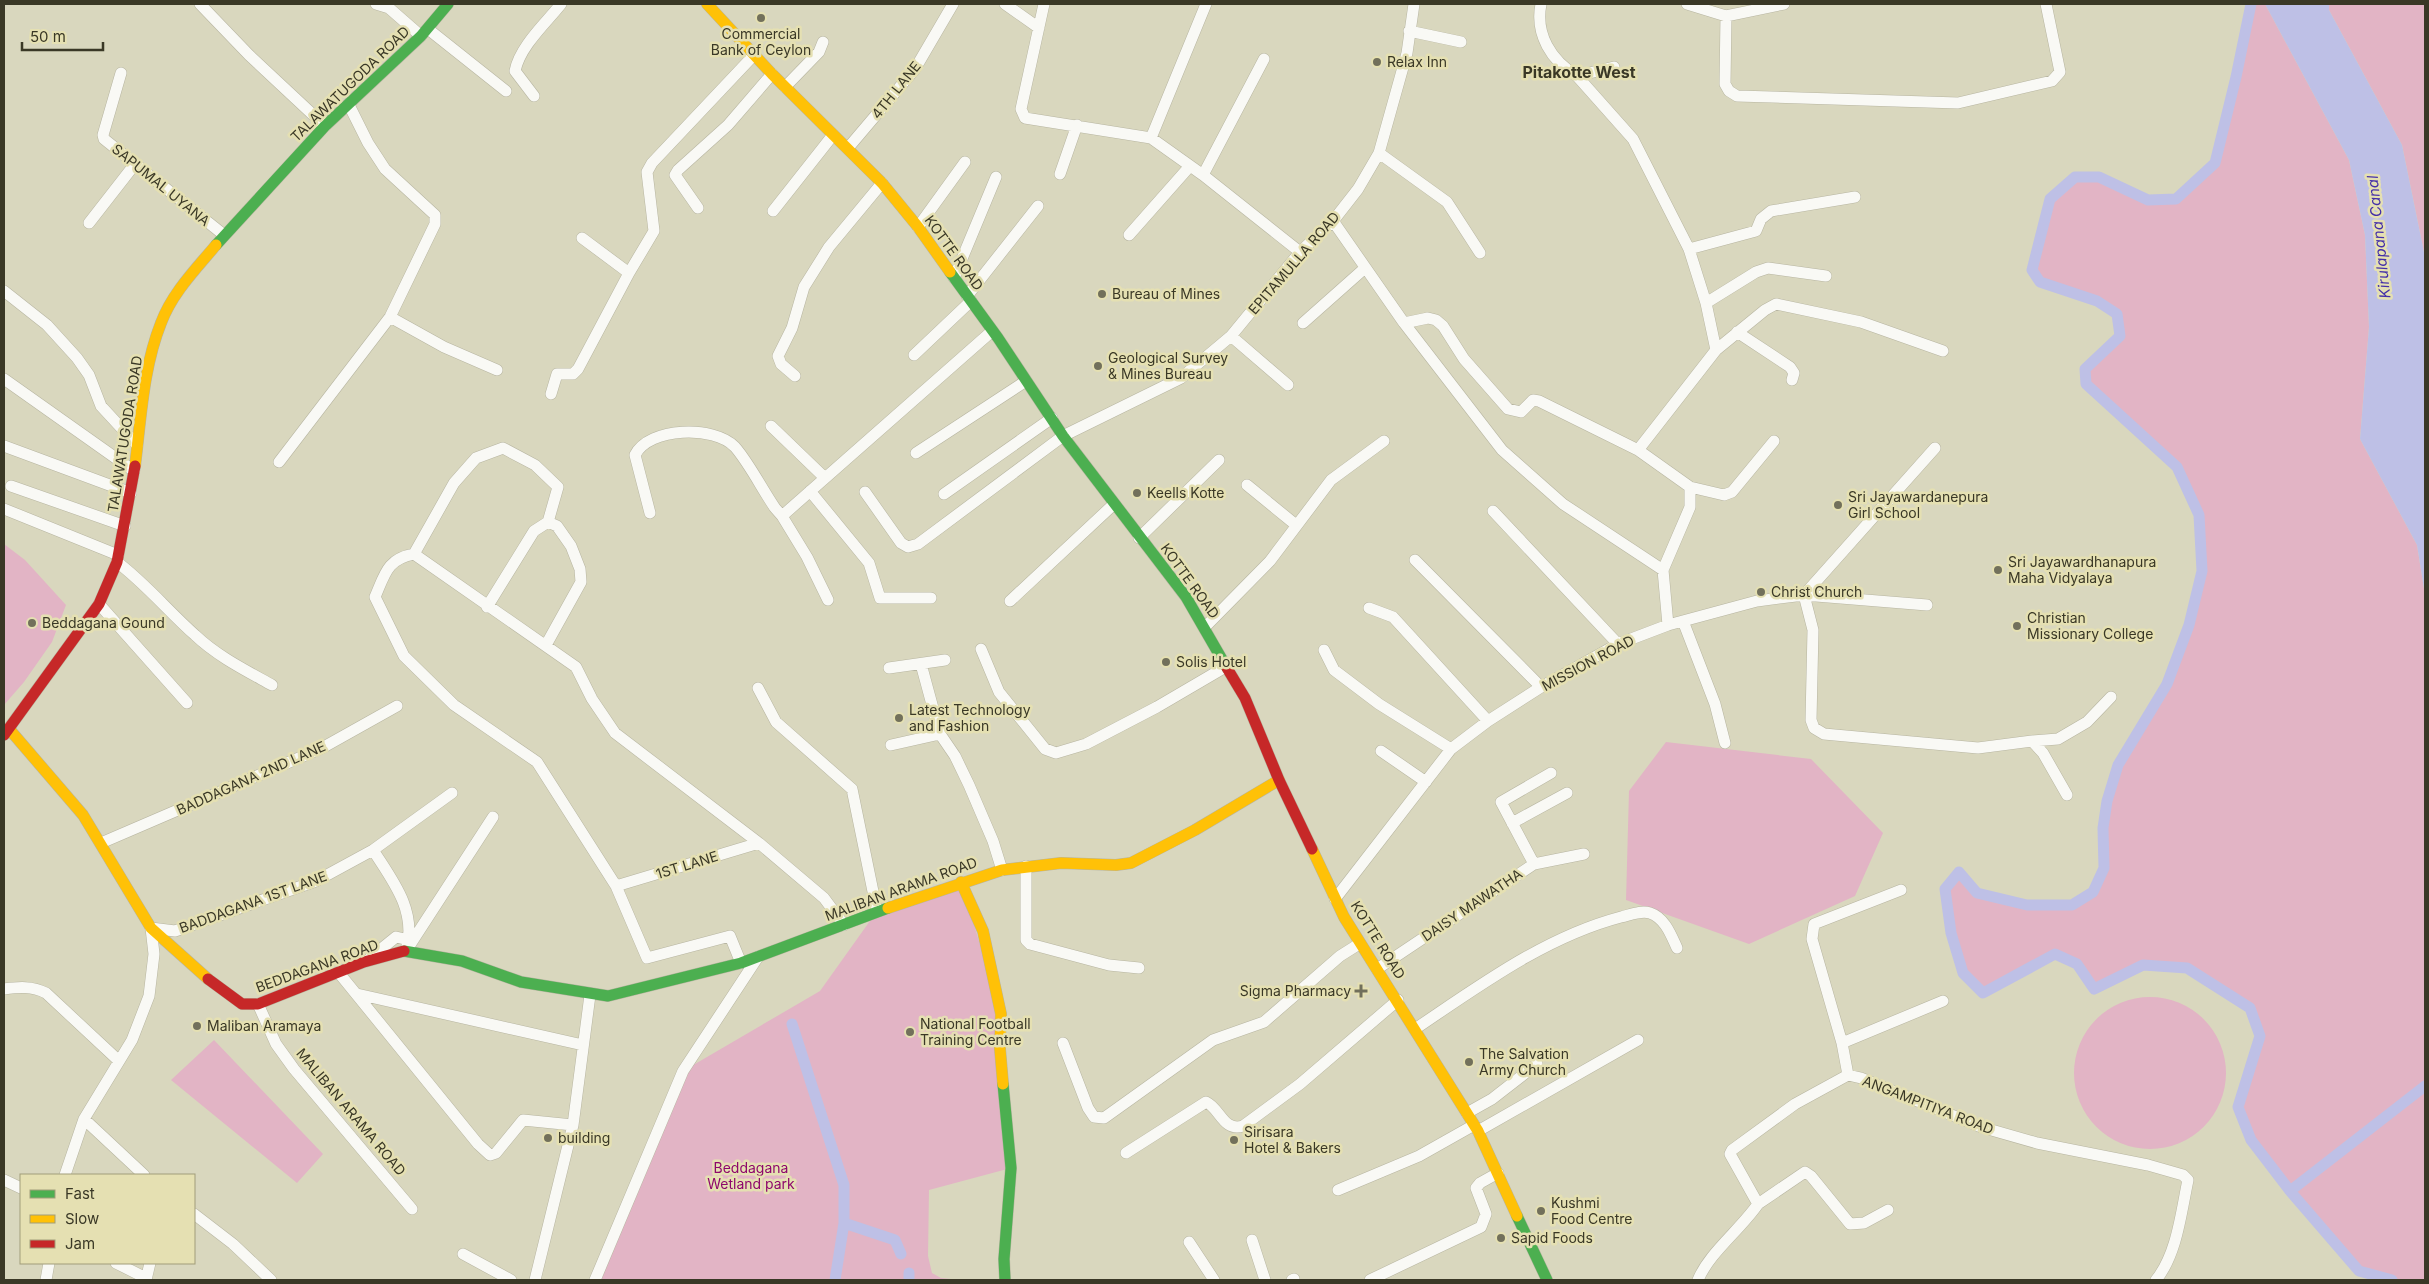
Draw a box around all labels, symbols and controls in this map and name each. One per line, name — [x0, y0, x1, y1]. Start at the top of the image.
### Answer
marker: Commercial Bank of Ceylon — [755, 12, 767, 24]
scale bar — [22, 20, 104, 52]
street label: TALAWATUGODA ROAD — [287, 22, 413, 145]
place label: Commercial Bank of Ceylon — [711, 25, 811, 58]
text: 50 m — [30, 27, 66, 46]
place label: Relax Inn — [1387, 53, 1447, 70]
marker: Relax Inn — [1371, 56, 1383, 68]
street label: 4TH LANE — [867, 58, 924, 122]
district label: Pitakotte West — [1522, 62, 1636, 82]
street label: SAPUMAL UYANA — [109, 140, 214, 229]
water label: Kirulapana Canal — [2363, 174, 2394, 300]
street label: EPITAMULLA ROAD — [1245, 208, 1343, 317]
street label: KOTTE ROAD — [921, 212, 987, 294]
place label: Bureau of Mines — [1112, 285, 1220, 302]
marker: Bureau of Mines — [1096, 288, 1108, 300]
place label: Geological Survey & Mines Bureau — [1108, 349, 1228, 382]
street label: TALAWATUGODA ROAD — [104, 354, 145, 514]
marker: Geological Survey & Mines Bureau — [1092, 360, 1104, 372]
place label: Keells Kotte — [1147, 484, 1224, 501]
marker: Keells Kotte — [1131, 487, 1143, 499]
place label: Sri Jayawardanepura Girl School — [1848, 488, 1988, 521]
marker: Sri Jayawardanepura Girl School — [1832, 499, 1844, 511]
street label: KOTTE ROAD — [1157, 540, 1223, 622]
place label: Sri Jayawardhanapura Maha Vidyalaya — [2008, 553, 2156, 586]
marker: Sri Jayawardhanapura Maha Vidyalaya — [1992, 564, 2004, 576]
place label: Christ Church — [1771, 583, 1862, 600]
marker: Christ Church — [1755, 586, 1767, 598]
place label: Christian Missionary College — [2027, 609, 2153, 642]
place label: Beddagana Gound — [42, 614, 165, 631]
marker: Beddagana Gound — [26, 617, 38, 629]
marker: Christian Missionary College — [2011, 620, 2023, 632]
street label: MISSION ROAD — [1539, 631, 1637, 694]
place label: Solis Hotel — [1176, 653, 1246, 670]
marker: Solis Hotel — [1160, 656, 1172, 668]
place label: Latest Technology and Fashion — [909, 701, 1031, 734]
marker: Latest Technology and Fashion — [893, 712, 905, 724]
street label: BADDAGANA 2ND LANE — [174, 737, 328, 818]
street label: 1ST LANE — [654, 847, 720, 882]
street label: MALIBAN ARAMA ROAD — [822, 853, 979, 924]
street label: DAISY MAWATHA — [1418, 864, 1525, 945]
street label: BADDAGANA 1ST LANE — [177, 867, 329, 936]
street label: KOTTE ROAD — [1348, 898, 1409, 982]
street label: BEDDAGANA ROAD — [253, 935, 381, 996]
place label: Sigma Pharmacy — [1240, 982, 1351, 999]
marker: Sigma Pharmacy — [1355, 985, 1367, 997]
place label: National Football Training Centre — [920, 1015, 1031, 1048]
place label: Maliban Aramaya — [207, 1017, 321, 1034]
marker: Maliban Aramaya — [191, 1020, 203, 1032]
marker: National Football Training Centre — [904, 1026, 916, 1038]
street label: MALIBAN ARAMA ROAD — [293, 1045, 410, 1179]
place label: The Salvation Army Church — [1479, 1045, 1569, 1078]
marker: The Salvation Army Church — [1463, 1056, 1475, 1068]
street label: ANGAMPITIYA ROAD — [1860, 1072, 1996, 1137]
place label: Sirisara Hotel & Bakers — [1244, 1123, 1341, 1156]
place label: building — [558, 1129, 610, 1146]
marker: building — [542, 1132, 554, 1144]
marker: Sirisara Hotel & Bakers — [1228, 1134, 1240, 1146]
park label: Beddagana Wetland park — [707, 1159, 795, 1192]
legend — [20, 1174, 195, 1264]
text: Fast — [65, 1184, 95, 1203]
place label: Kushmi Food Centre — [1551, 1194, 1632, 1227]
marker: Kushmi Food Centre — [1535, 1205, 1547, 1217]
text: Slow — [65, 1209, 99, 1228]
place label: Sapid Foods — [1511, 1229, 1593, 1246]
marker: Sapid Foods — [1495, 1232, 1507, 1244]
text: Jam — [65, 1234, 95, 1253]

